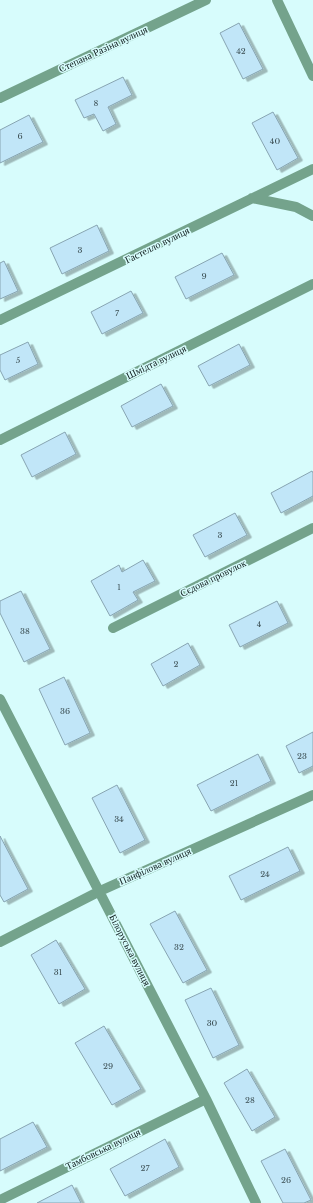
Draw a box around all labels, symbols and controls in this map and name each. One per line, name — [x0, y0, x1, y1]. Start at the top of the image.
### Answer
street label: Степана Разіна вулиця — [57, 23, 150, 75]
house number: 42 — [236, 46, 246, 56]
house number: 8 — [94, 98, 99, 108]
house number: 6 — [17, 131, 23, 141]
house number: 40 — [270, 136, 280, 146]
street label: Гастелло вулиця — [123, 224, 192, 266]
house number: 3 — [78, 245, 83, 255]
house number: 9 — [201, 271, 207, 281]
house number: 7 — [115, 308, 120, 318]
street label: Шмідта вулиця — [124, 342, 189, 382]
house number: 5 — [16, 355, 21, 365]
house number: 3 — [218, 530, 223, 540]
street label: Сєдова провулок — [178, 556, 248, 600]
house number: 1 — [117, 582, 121, 592]
house number: 4 — [257, 619, 262, 629]
house number: 38 — [20, 626, 30, 636]
house number: 2 — [174, 659, 179, 669]
house number: 36 — [60, 706, 70, 716]
house number: 23 — [297, 751, 307, 761]
house number: 21 — [230, 778, 239, 788]
house number: 34 — [114, 814, 124, 824]
street label: Панфілова вулиця — [117, 844, 193, 888]
house number: 24 — [260, 869, 270, 879]
street label: Білоруська вулиця — [106, 912, 154, 988]
house number: 32 — [174, 942, 184, 952]
house number: 31 — [54, 967, 63, 977]
house number: 30 — [207, 1018, 218, 1028]
house number: 29 — [103, 1061, 113, 1071]
house number: 28 — [245, 1095, 255, 1105]
street label: Тамбовська вулиця — [63, 1125, 143, 1173]
house number: 27 — [141, 1163, 150, 1173]
house number: 26 — [281, 1175, 291, 1185]

